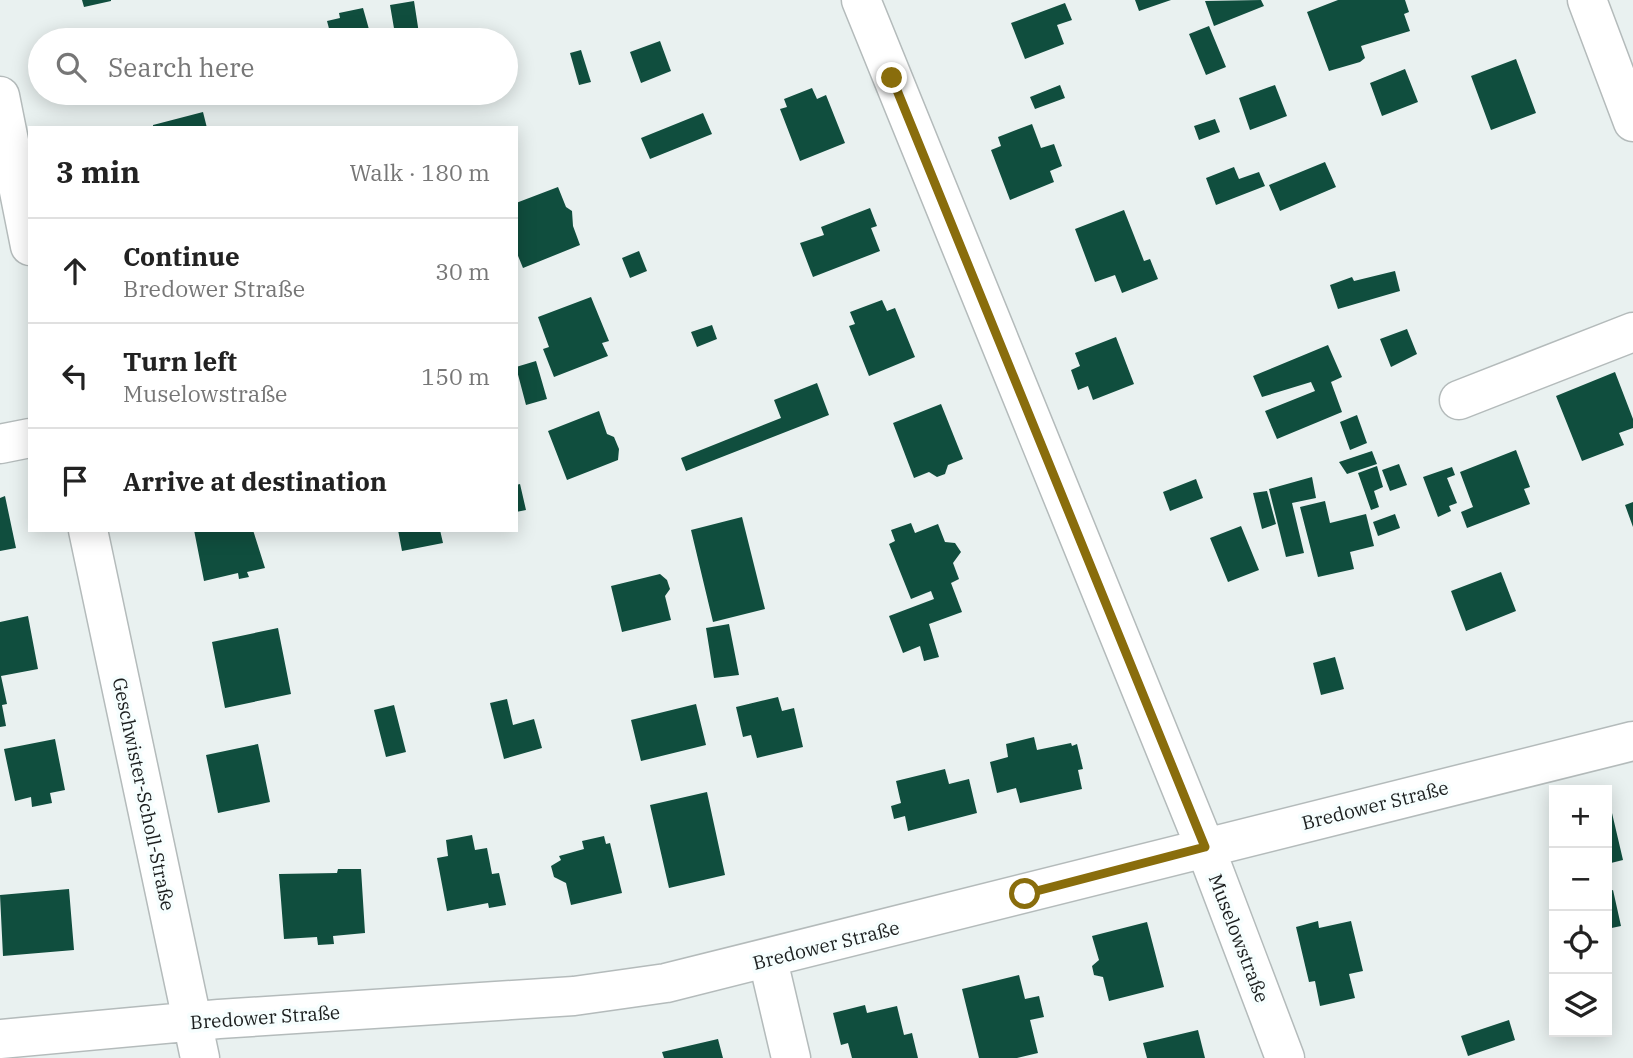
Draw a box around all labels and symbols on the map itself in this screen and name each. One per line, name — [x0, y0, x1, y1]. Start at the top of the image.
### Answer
route end — [876, 62, 907, 93]
street label: Geschwister-Scholl-Straße — [108, 675, 180, 913]
street label: Bredower Straße — [1299, 775, 1451, 835]
street label: Muselowstraße — [1203, 870, 1275, 1006]
route start — [1009, 878, 1040, 909]
street label: Bredower Straße — [750, 915, 902, 975]
street label: Bredower Straße — [189, 1000, 341, 1034]

